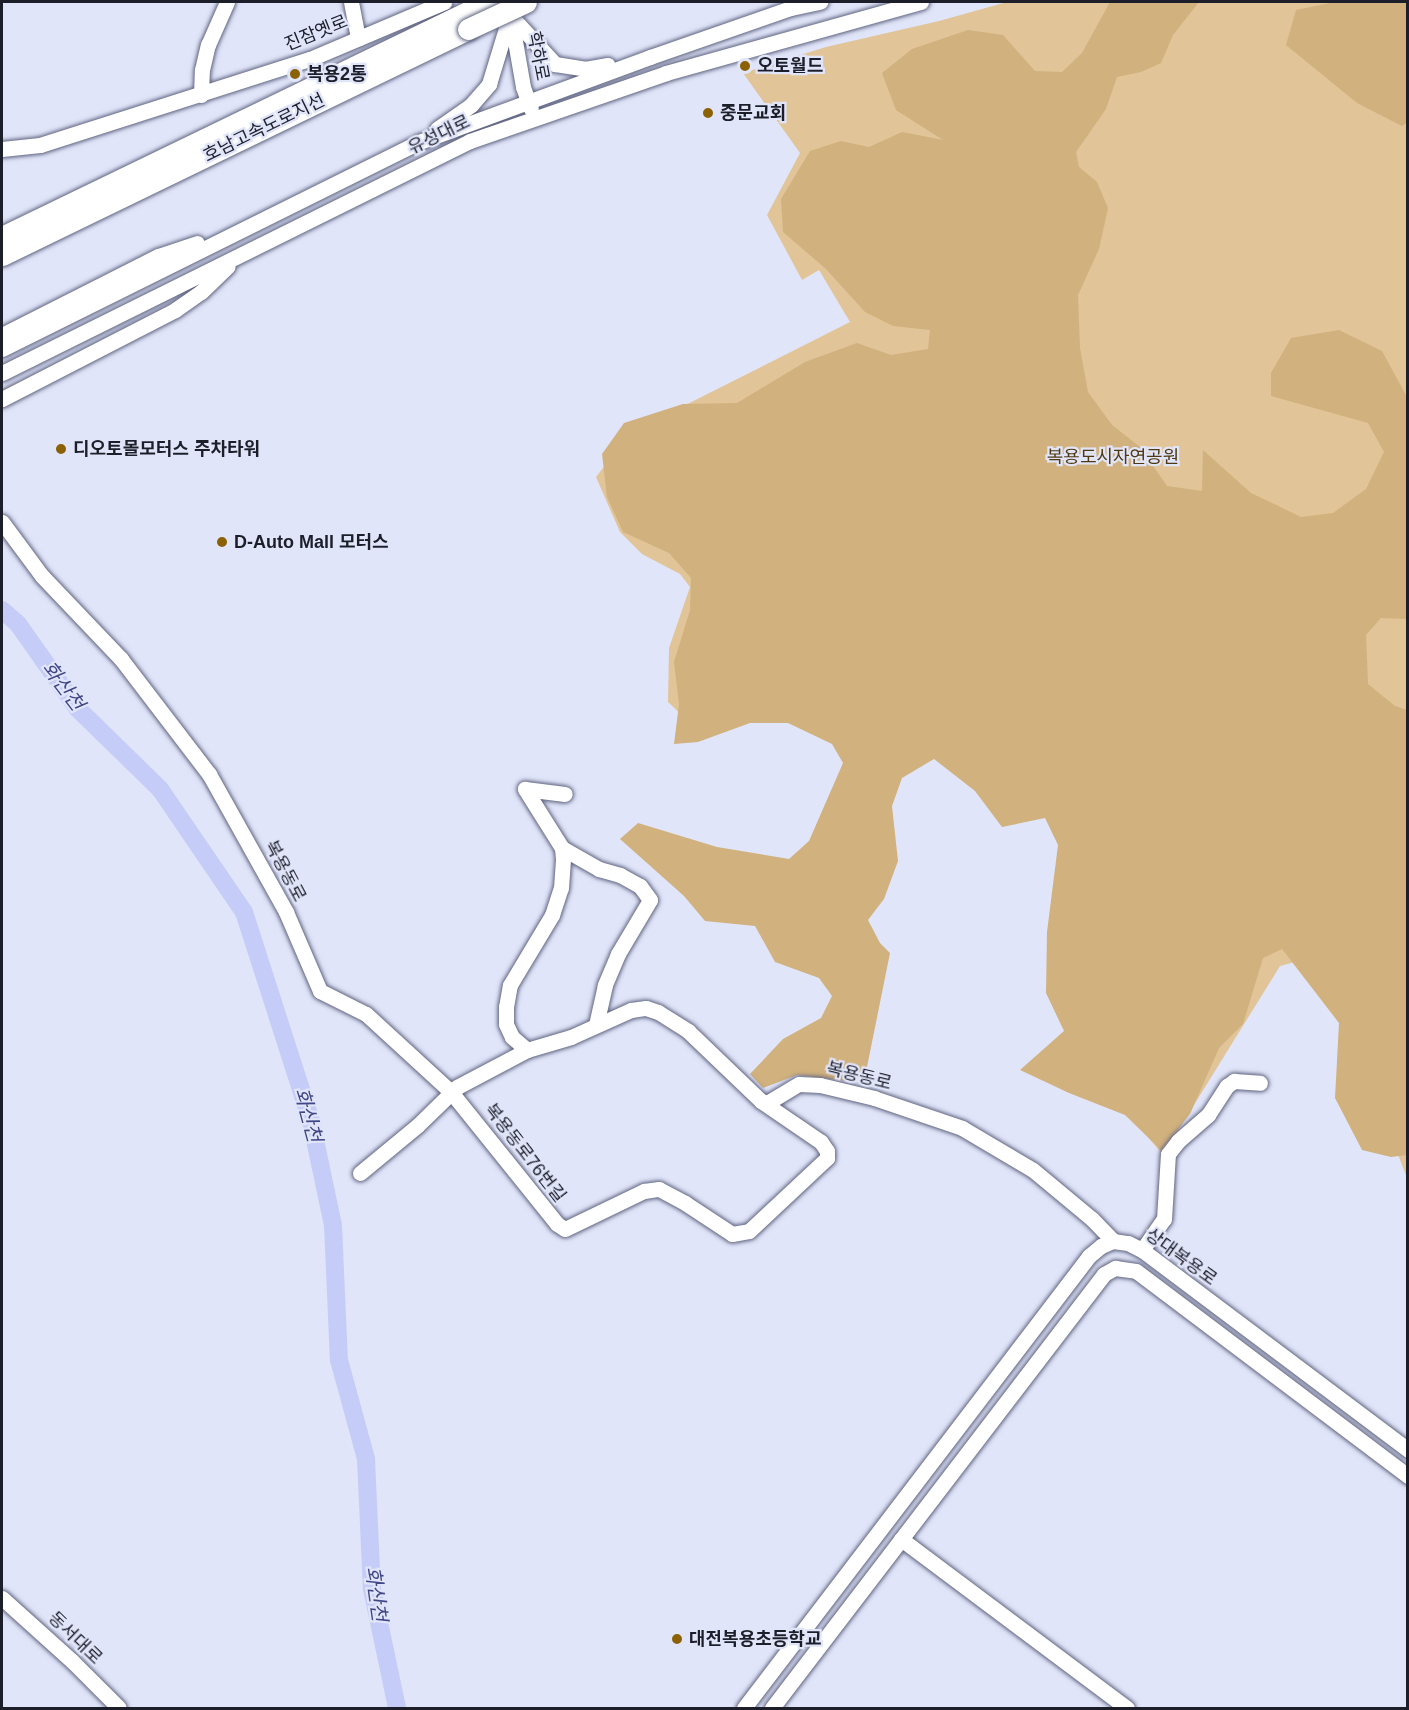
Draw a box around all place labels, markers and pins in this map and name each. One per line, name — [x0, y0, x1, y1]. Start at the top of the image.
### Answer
place label: 오토월드 — [757, 55, 823, 77]
marker: 오토월드 — [738, 59, 752, 73]
place label: 복용2통 — [307, 63, 367, 85]
marker: 복용2통 — [288, 67, 302, 81]
place label: 중문교회 — [720, 102, 786, 124]
marker: 중문교회 — [701, 106, 715, 120]
place label: 디오토몰모터스 주차타워 — [73, 438, 260, 460]
marker: 디오토몰모터스 주차타워 — [54, 442, 68, 456]
place label: D-Auto Mall 모터스 — [234, 531, 389, 553]
marker: D-Auto Mall 모터스 — [215, 535, 229, 549]
place label: 대전복용초등학교 — [689, 1628, 821, 1650]
marker: 대전복용초등학교 — [670, 1632, 684, 1646]

